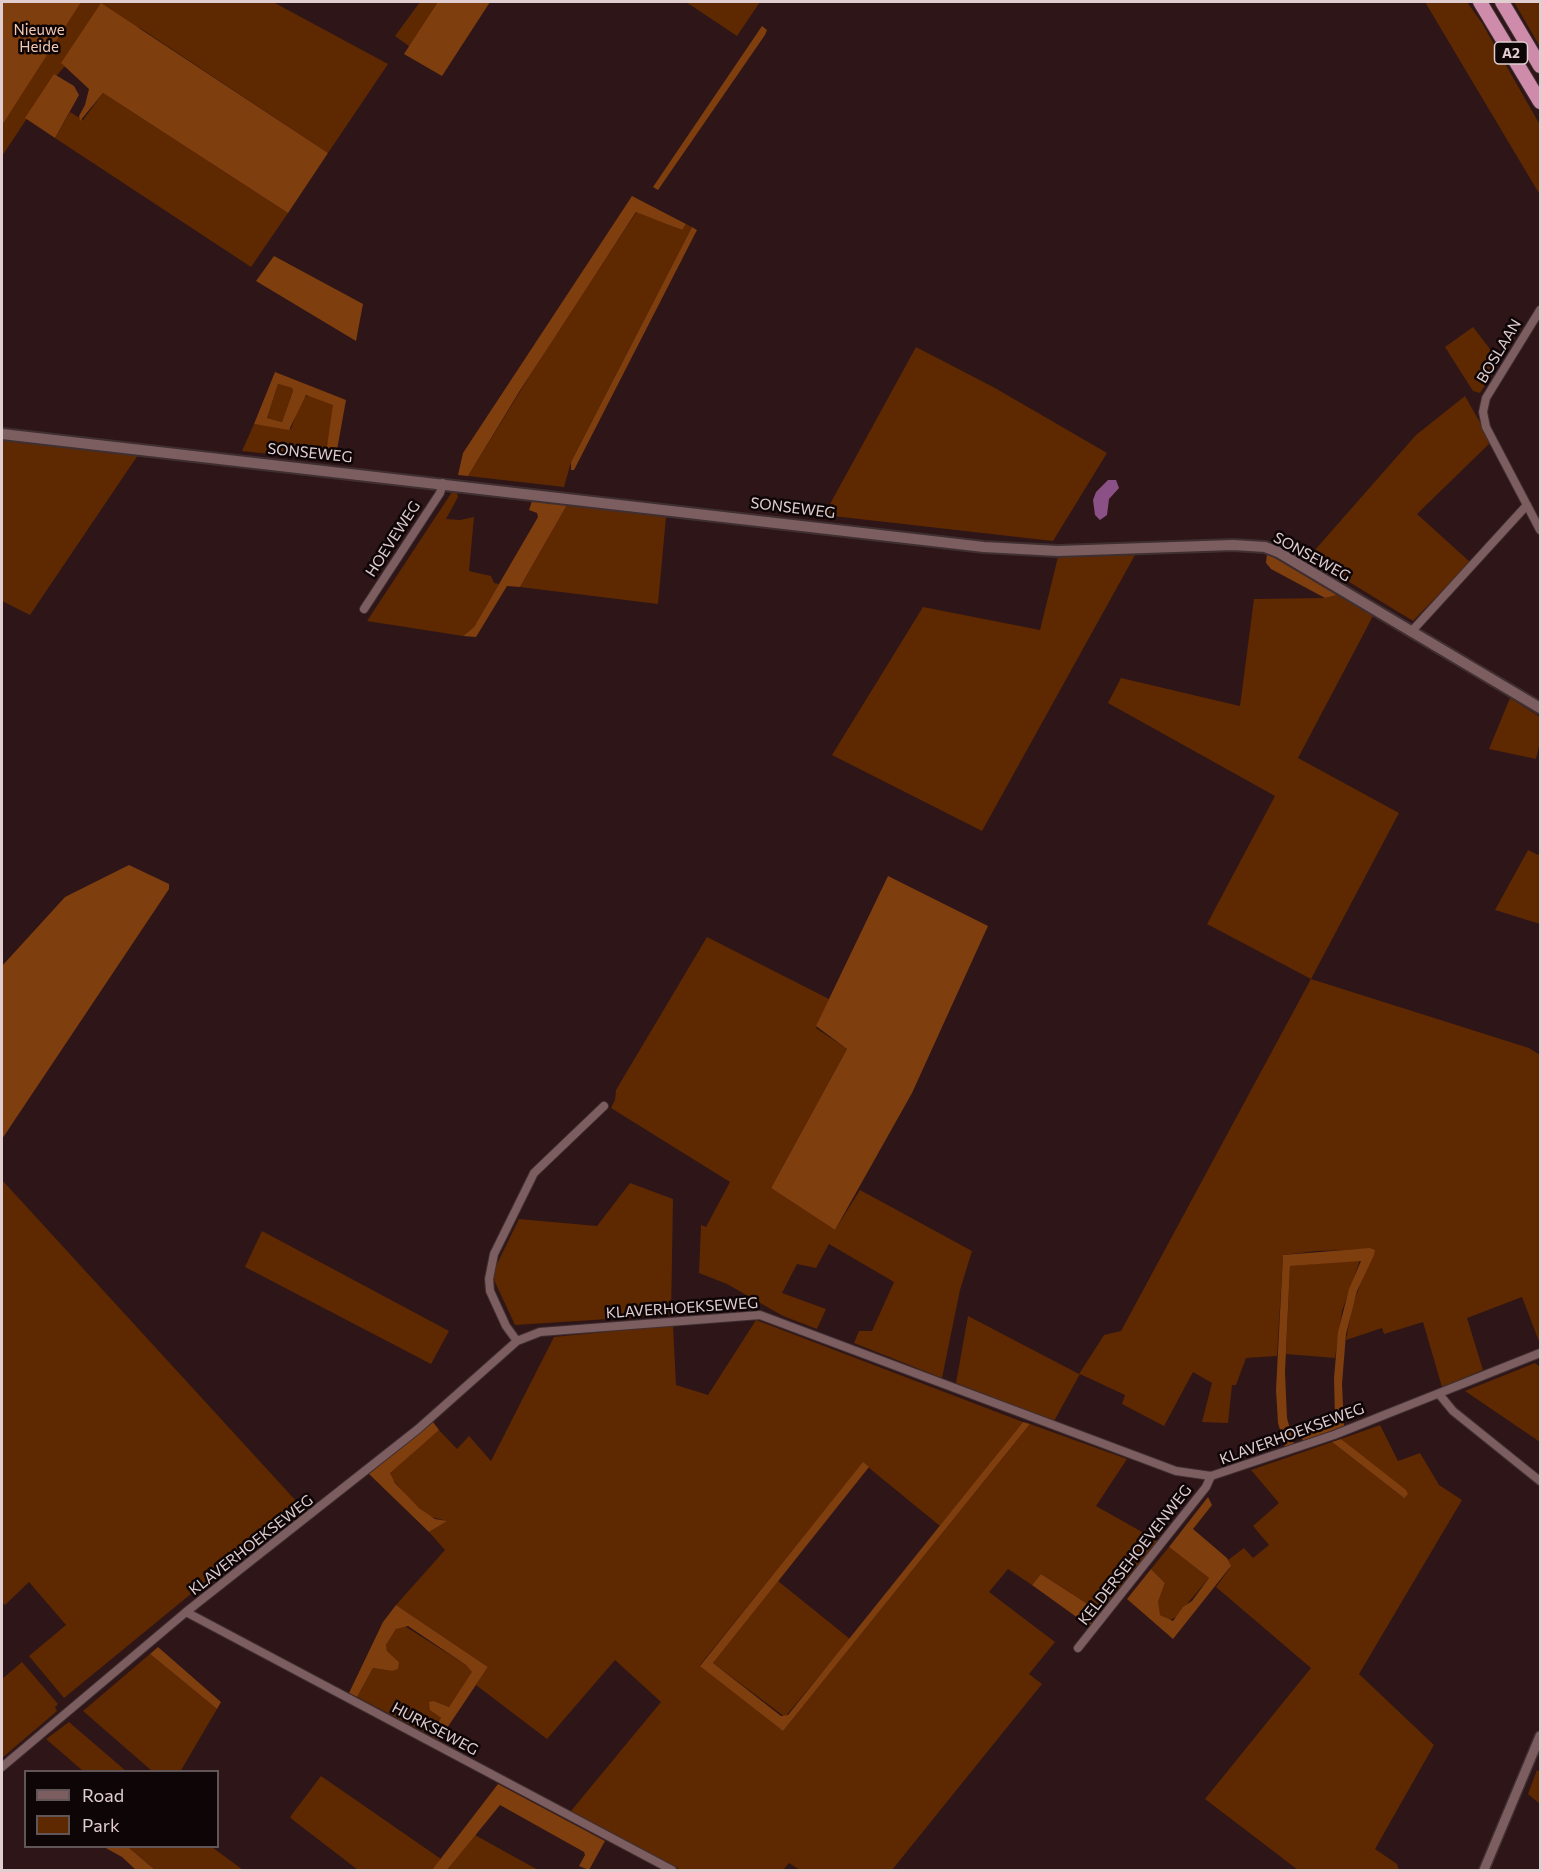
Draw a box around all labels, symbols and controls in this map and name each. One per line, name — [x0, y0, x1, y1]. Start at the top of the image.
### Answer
park label: Nieuwe Heide — [13, 21, 65, 56]
road number: A2 — [1494, 42, 1528, 64]
street label: BOSLAAN — [1473, 316, 1525, 386]
street label: SONSEWEG — [267, 440, 353, 466]
street label: SONSEWEG — [750, 494, 836, 522]
street label: HOEVEWEG — [362, 498, 424, 580]
street label: SONSEWEG — [1270, 528, 1354, 586]
street label: KLAVERHOEKSEWEG — [605, 1294, 759, 1322]
street label: KLAVERHOEKSEWEG — [1217, 1399, 1367, 1469]
street label: KELDERSEHOEVENWEG — [1075, 1481, 1195, 1629]
street label: KLAVERHOEKSEWEG — [185, 1491, 317, 1599]
street label: HURKSEWEG — [389, 1699, 481, 1759]
legend — [24, 1770, 219, 1848]
text: Road — [82, 1784, 124, 1806]
text: Park — [82, 1814, 120, 1836]

